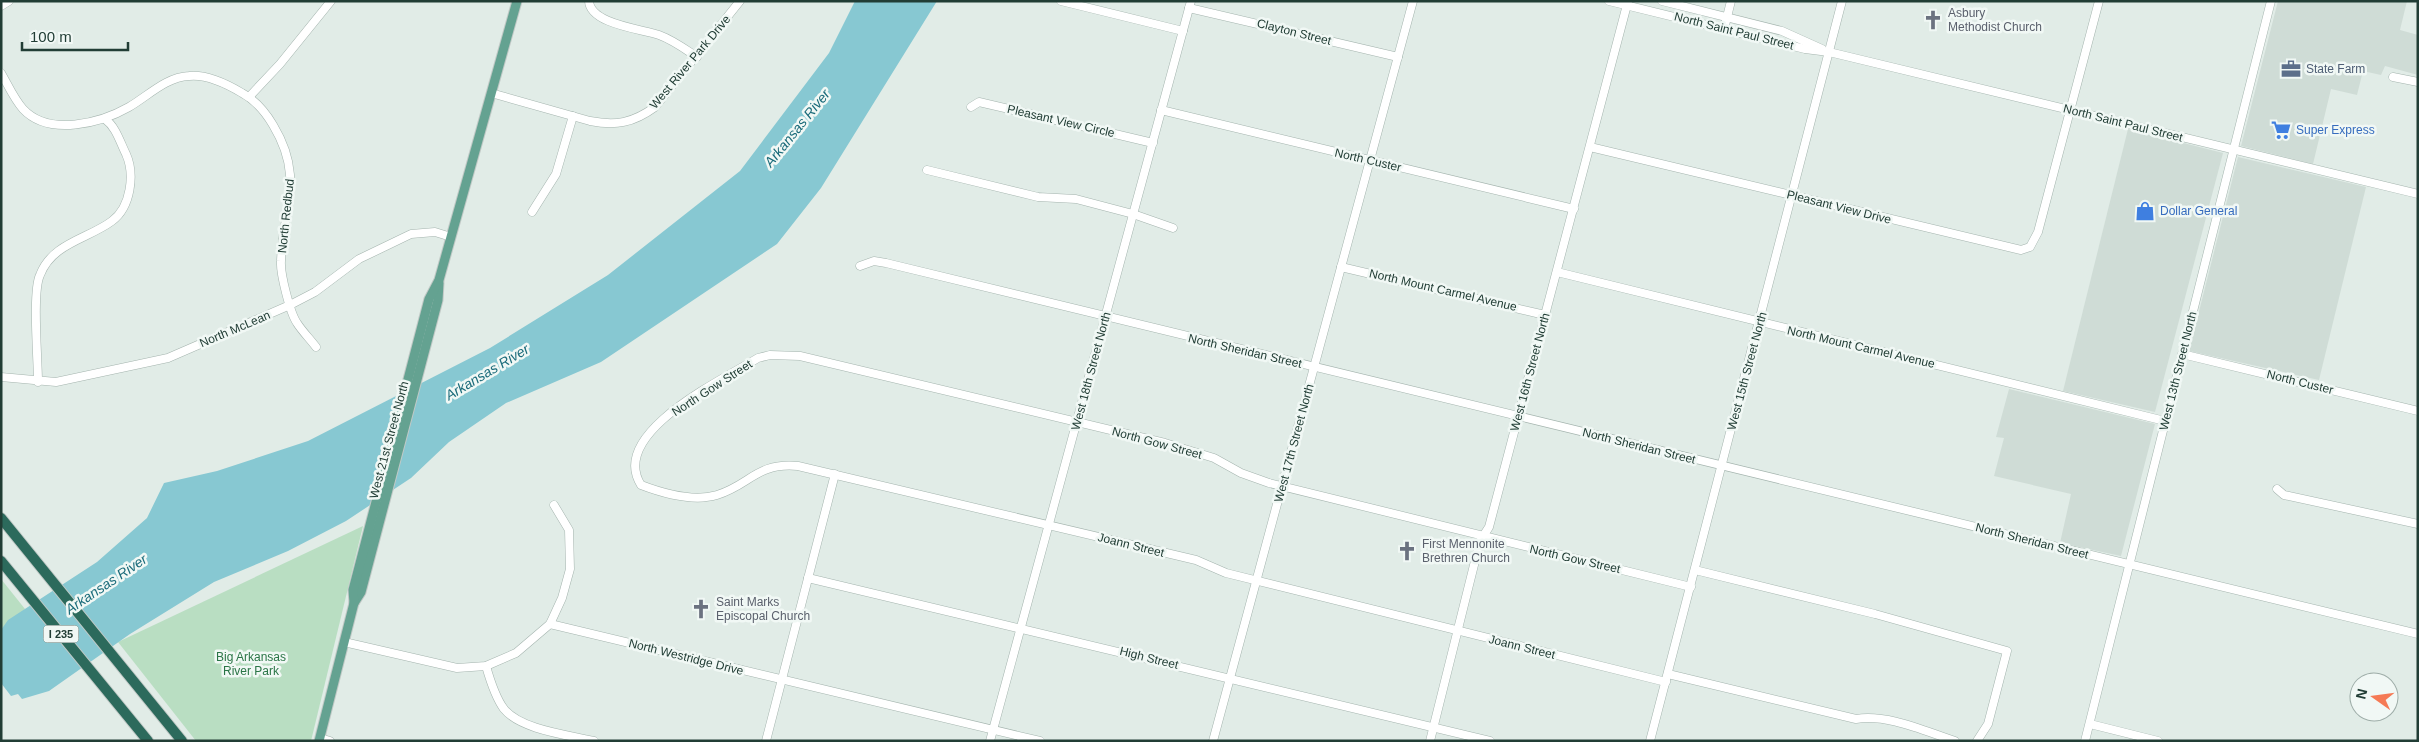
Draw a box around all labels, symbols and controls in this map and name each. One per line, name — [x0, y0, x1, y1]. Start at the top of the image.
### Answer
place label: Asbury Methodist Church — [1948, 6, 2042, 34]
street label: North Saint Paul Street — [1673, 9, 1796, 53]
church icon: Asbury Methodist Church — [1922, 9, 1944, 31]
street label: West River Park Drive — [647, 12, 733, 112]
street label: Clayton Street — [1255, 16, 1333, 48]
scale bar — [22, 20, 129, 52]
text: 100 m — [30, 28, 72, 45]
office icon: State Farm — [2280, 58, 2302, 80]
place label: State Farm — [2306, 62, 2365, 76]
water label: Arkansas River — [760, 85, 834, 171]
street label: North Saint Paul Street — [2062, 101, 2185, 145]
street label: Pleasant View Circle — [1006, 102, 1116, 140]
supermarket icon: Super Express — [2270, 119, 2292, 141]
place label: Super Express — [2296, 123, 2375, 137]
street label: North Custer — [1333, 146, 1403, 174]
street label: North Redbud — [275, 178, 297, 254]
street label: Pleasant View Drive — [1785, 187, 1893, 227]
shop icon: Dollar General — [2134, 200, 2156, 222]
place label: Dollar General — [2160, 204, 2237, 218]
street label: North Mount Carmel Avenue — [1368, 266, 1519, 314]
street label: North McLean — [198, 308, 272, 350]
street label: West 18th Street North — [1068, 310, 1114, 432]
street label: West 15th Street North — [1724, 310, 1770, 432]
street label: West 13th Street North — [2156, 310, 2200, 432]
street label: West 16th Street North — [1507, 311, 1553, 433]
street label: North Mount Carmel Avenue — [1786, 323, 1937, 371]
street label: North Sheridan Street — [1187, 331, 1304, 371]
water label: Arkansas River — [441, 340, 533, 404]
street label: North Gow Street — [669, 357, 755, 419]
street label: North Custer — [2265, 367, 2335, 397]
street label: West 21st Street North — [367, 380, 411, 500]
street label: West 17th Street North — [1271, 382, 1317, 504]
street label: North Gow Street — [1110, 424, 1204, 462]
street label: North Sheridan Street — [1581, 425, 1698, 467]
street label: North Sheridan Street — [1974, 520, 2091, 562]
street label: Joann Street — [1096, 530, 1166, 560]
place label: First Mennonite Brethren Church — [1422, 537, 1510, 565]
church icon: First Mennonite Brethren Church — [1396, 540, 1418, 562]
street label: North Gow Street — [1528, 542, 1622, 576]
water label: Arkansas River — [61, 550, 151, 618]
place label: Saint Marks Episcopal Church — [716, 595, 810, 623]
church icon: Saint Marks Episcopal Church — [690, 598, 712, 620]
road number: I 235 — [44, 626, 78, 642]
street label: Joann Street — [1487, 632, 1557, 662]
street label: North Westridge Drive — [627, 636, 745, 678]
street label: High Street — [1118, 644, 1180, 672]
park label: Big Arkansas River Park — [216, 650, 286, 678]
north arrow — [2349, 672, 2399, 722]
text: N — [2352, 687, 2370, 701]

